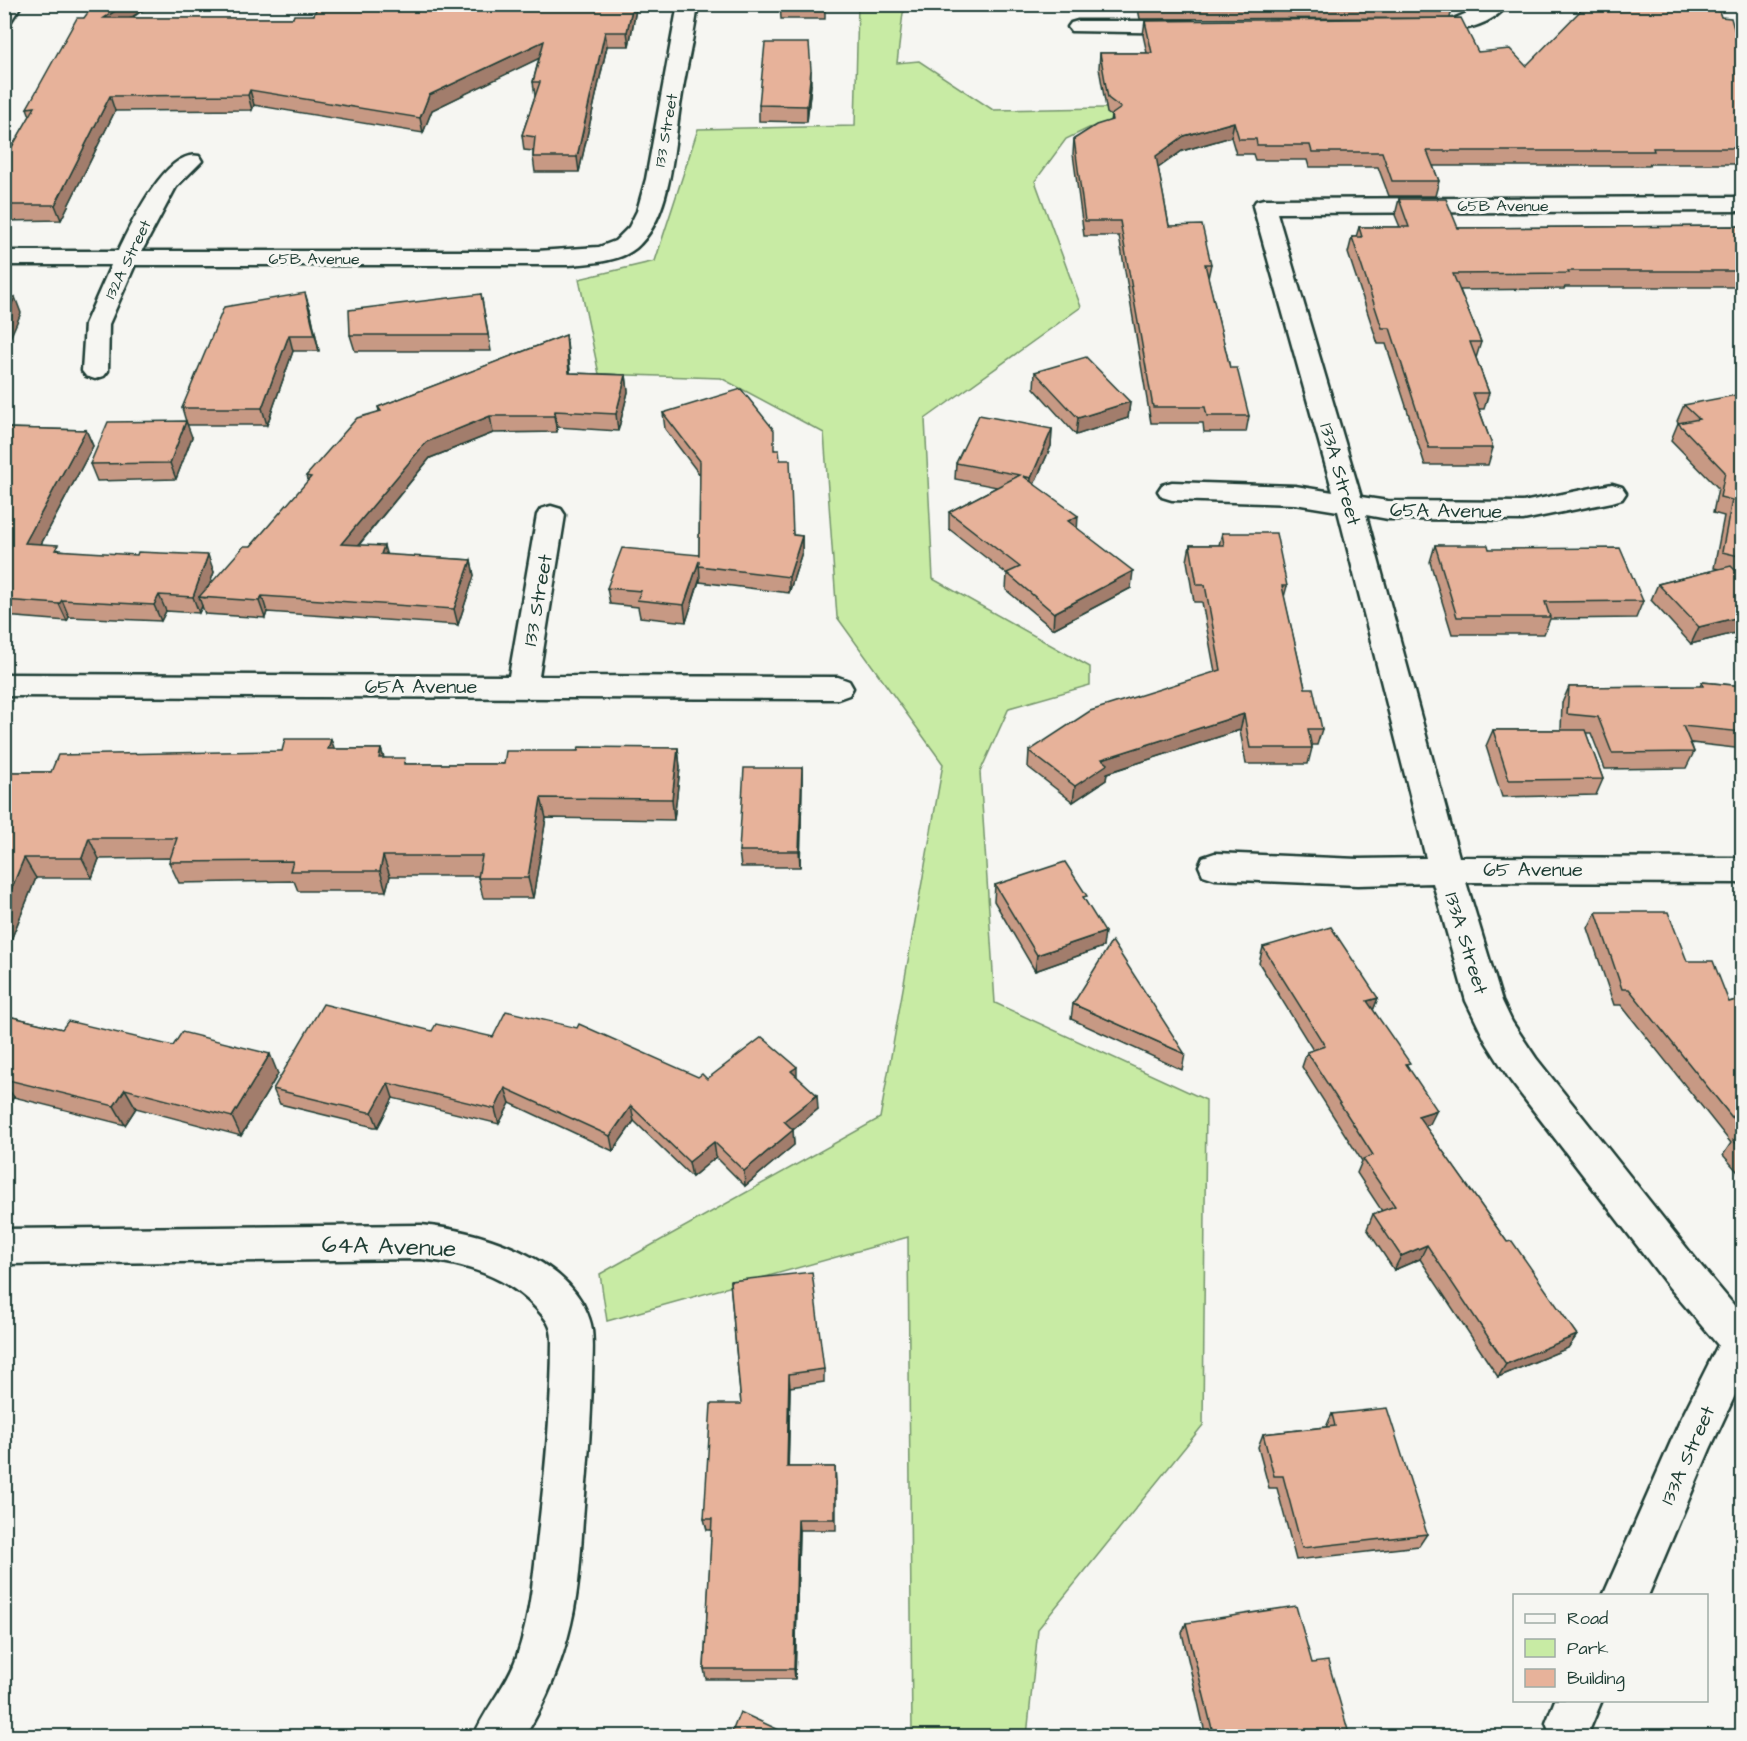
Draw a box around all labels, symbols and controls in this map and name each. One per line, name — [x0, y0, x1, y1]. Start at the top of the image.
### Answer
street label: 133 Street — [649, 91, 683, 169]
street label: 65B Avenue — [1457, 195, 1549, 217]
street label: 132A Street — [99, 216, 157, 303]
street label: 65B Avenue — [268, 248, 360, 270]
street label: 133A Street — [1312, 420, 1368, 529]
street label: 65A Avenue — [1389, 496, 1503, 526]
street label: 133 Street — [516, 552, 560, 648]
street label: 65A Avenue — [365, 673, 477, 701]
street label: 65 Avenue — [1483, 856, 1583, 884]
street label: 133A Street — [1437, 889, 1495, 998]
street label: 64A Avenue — [321, 1228, 457, 1266]
street label: 133A Street — [1654, 1402, 1722, 1509]
legend — [1513, 1594, 1708, 1702]
text: Road — [1567, 1606, 1608, 1631]
text: Park — [1567, 1636, 1609, 1661]
text: Building — [1567, 1666, 1625, 1692]

